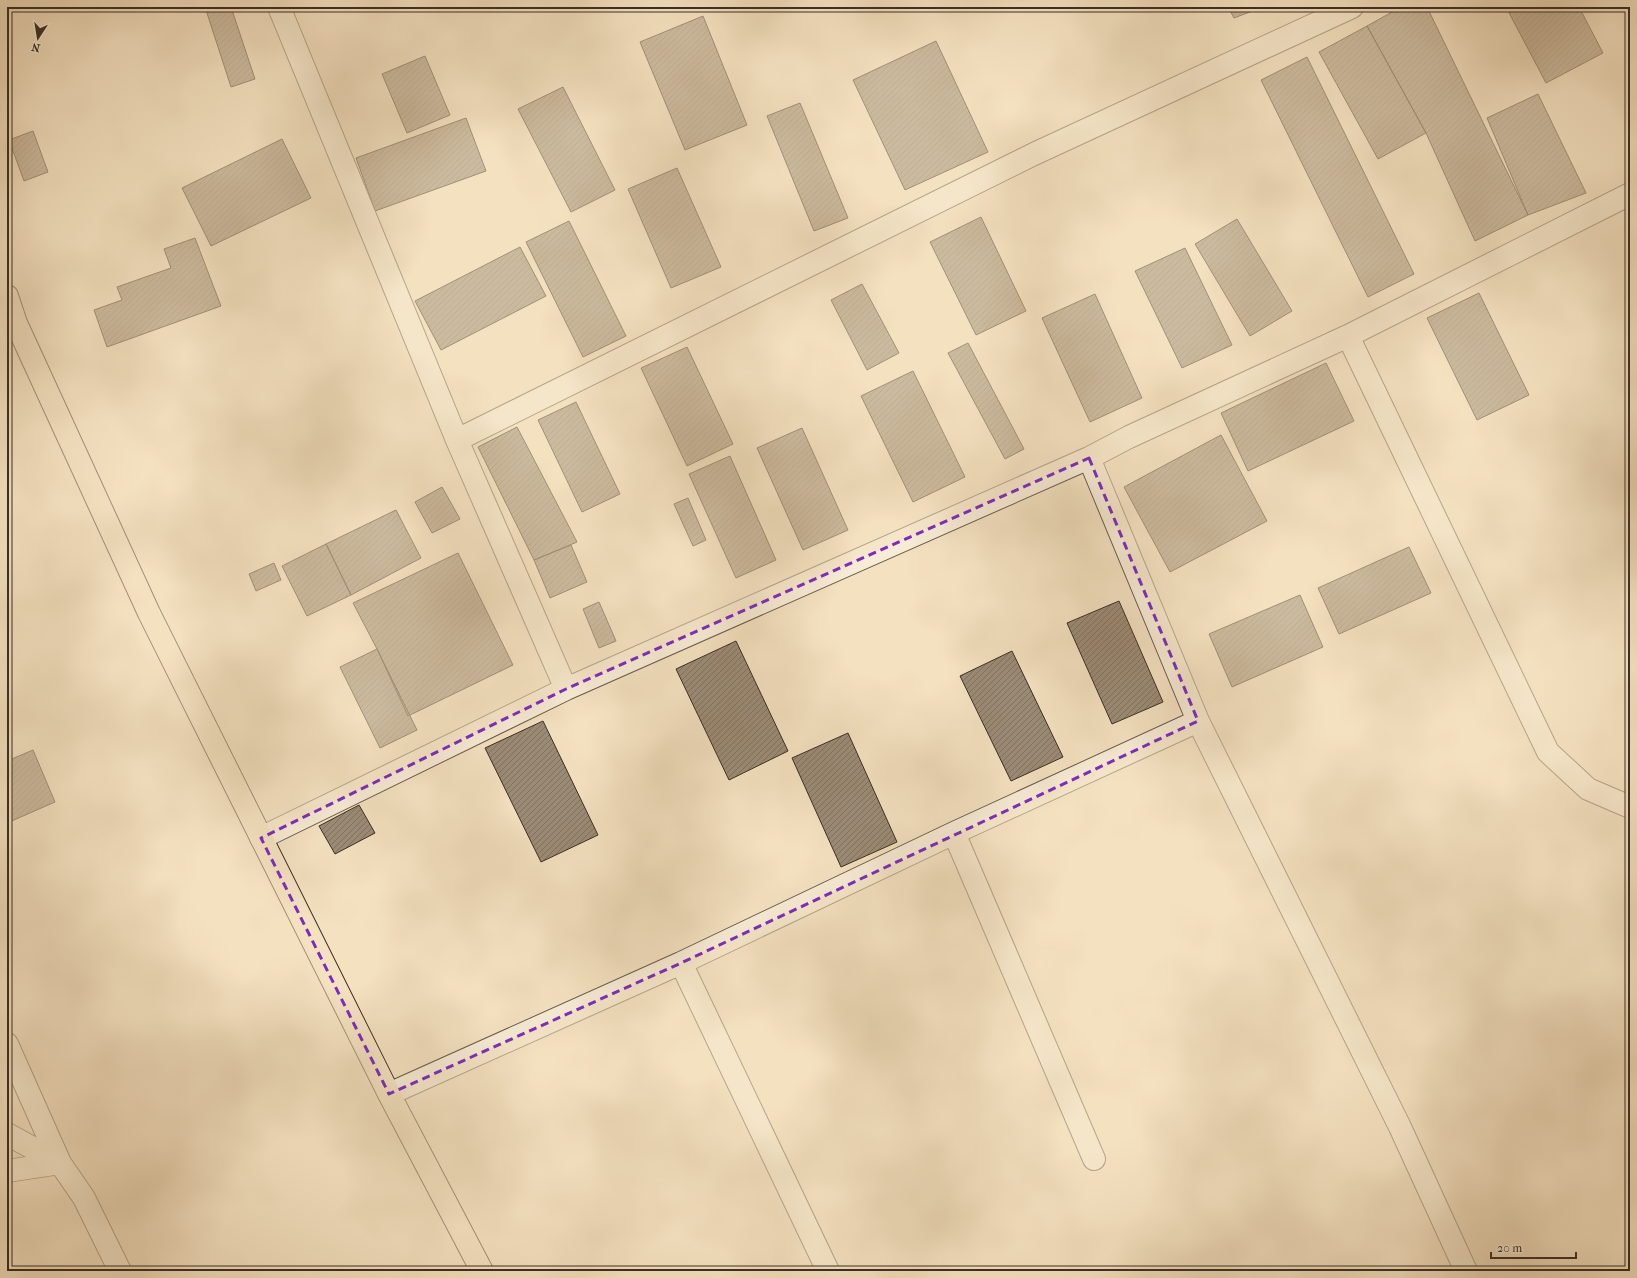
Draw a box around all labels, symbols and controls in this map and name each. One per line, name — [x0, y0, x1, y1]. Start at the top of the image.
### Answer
north arrow — [18, 18, 58, 58]
text: N — [30, 40, 41, 55]
scale bar — [1491, 1234, 1576, 1260]
text: 20 m — [1497, 1241, 1522, 1255]

